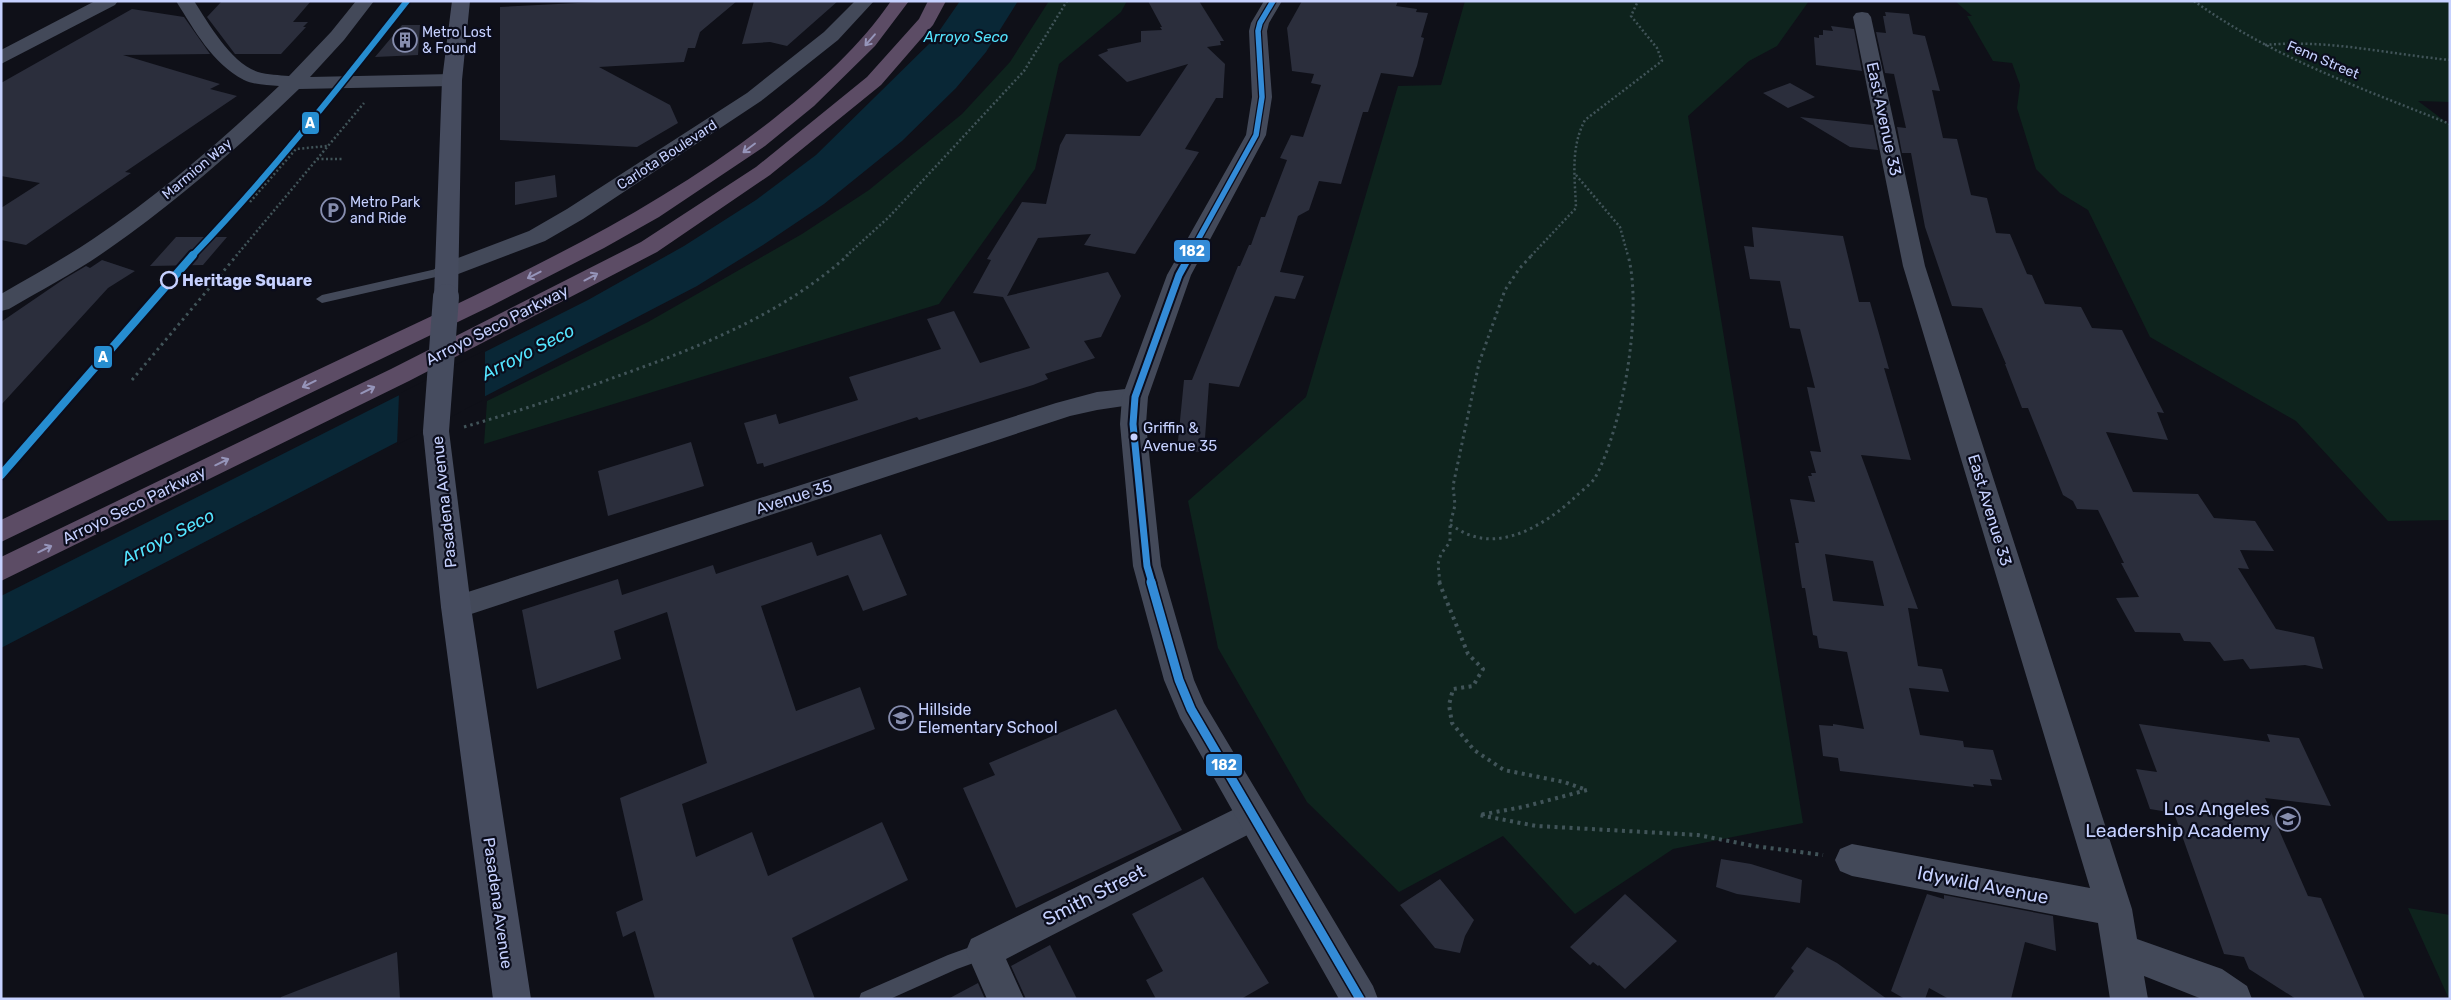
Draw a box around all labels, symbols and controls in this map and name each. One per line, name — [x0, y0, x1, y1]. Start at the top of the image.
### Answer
place label: Metro Lost & Found — [422, 24, 492, 57]
building icon: Metro Lost & Found — [392, 27, 418, 53]
water label: Arroyo Seco — [923, 28, 1009, 46]
one-way arrow — [864, 33, 876, 46]
street label: Fenn Street — [2284, 37, 2362, 83]
street label: East Avenue 33 — [1863, 60, 1905, 178]
line badge: A — [301, 111, 320, 135]
text: A — [305, 115, 315, 132]
street label: Carlota Boulevard — [614, 116, 720, 194]
street label: Marmion Way — [159, 135, 236, 203]
one-way arrow — [742, 143, 756, 153]
place label: Metro Park and Ride — [350, 194, 421, 227]
parking icon: Metro Park and Ride — [320, 197, 346, 223]
line badge: 182 — [1173, 239, 1211, 263]
text: 182 — [1179, 243, 1205, 260]
marker: Heritage Square — [160, 271, 178, 289]
place label: Heritage Square — [182, 271, 312, 290]
one-way arrow — [527, 271, 542, 280]
one-way arrow — [583, 272, 598, 281]
street label: Arroyo Seco Parkway — [423, 281, 571, 369]
water label: Arroyo Seco — [478, 319, 578, 385]
line badge: A — [93, 345, 113, 369]
text: A — [98, 349, 108, 366]
one-way arrow — [302, 380, 317, 389]
one-way arrow — [360, 385, 375, 394]
place label: Griffin & Avenue 35 — [1143, 419, 1217, 455]
marker: Griffin & Avenue 35 — [1129, 432, 1139, 442]
street label: Pasadena Avenue — [428, 435, 460, 569]
street label: East Avenue 33 — [1964, 452, 2016, 568]
one-way arrow — [214, 457, 229, 466]
street label: Arroyo Seco Parkway — [59, 462, 209, 548]
street label: Avenue 35 — [753, 476, 835, 518]
water label: Arroyo Seco — [118, 504, 218, 570]
one-way arrow — [37, 544, 52, 553]
place label: Hillside Elementary School — [918, 700, 1058, 737]
school or university icon: Hillside Elementary School — [888, 705, 914, 731]
line badge: 182 — [1205, 753, 1243, 777]
text: 182 — [1211, 757, 1237, 774]
place label: Los Angeles Leadership Academy — [2085, 797, 2270, 842]
school or university icon: Los Angeles Leadership Academy — [2275, 806, 2301, 832]
street label: Pasadena Avenue — [479, 836, 517, 970]
street label: Smith Street — [1039, 859, 1150, 931]
street label: Idywild Avenue — [1915, 861, 2051, 909]

